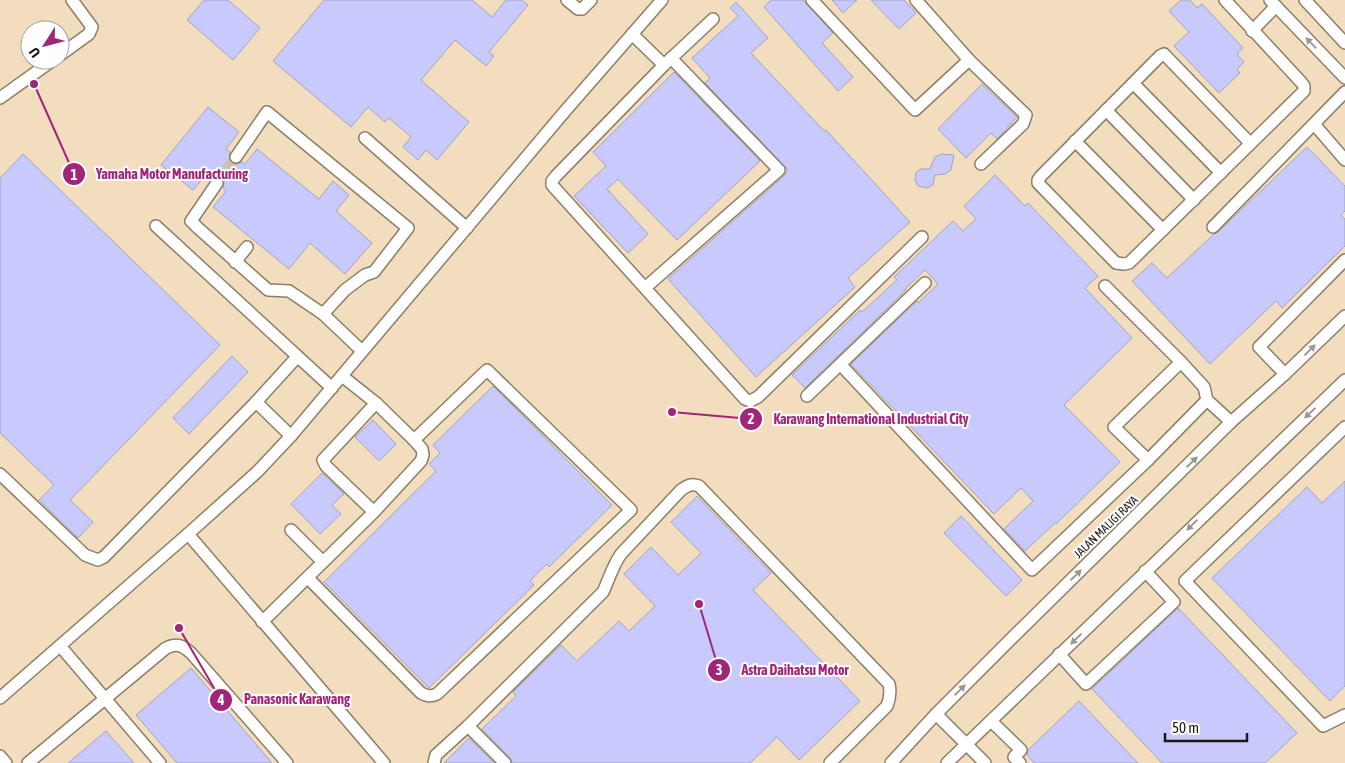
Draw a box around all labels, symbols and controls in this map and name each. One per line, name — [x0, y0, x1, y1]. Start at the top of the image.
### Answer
north arrow — [20, 20, 70, 70]
one-way arrow — [1305, 37, 1317, 49]
text: U — [26, 45, 43, 61]
callout: Yamaha Motor Manufacturing — [61, 160, 258, 189]
text: 1 — [70, 166, 78, 183]
text: Yamaha Motor Manufacturing — [95, 166, 249, 182]
one-way arrow — [1304, 344, 1316, 356]
callout: Karawang International Industrial City — [738, 405, 978, 434]
one-way arrow — [1304, 407, 1316, 419]
text: 2 — [747, 410, 755, 427]
text: Karawang International Industrial City — [773, 411, 969, 427]
one-way arrow — [1186, 456, 1198, 468]
street label: JALAN MALIGI RAYA — [1071, 493, 1141, 561]
one-way arrow — [1187, 519, 1199, 531]
one-way arrow — [1070, 569, 1082, 581]
one-way arrow — [1070, 632, 1082, 644]
callout: Astra Daihatsu Motor — [707, 656, 859, 685]
text: 3 — [715, 661, 723, 678]
text: Astra Daihatsu Motor — [740, 662, 849, 678]
one-way arrow — [954, 684, 966, 696]
callout: Panasonic Karawang — [209, 685, 360, 714]
text: 4 — [216, 691, 225, 708]
text: Panasonic Karawang — [244, 691, 351, 707]
scale bar — [1165, 710, 1248, 742]
text: 50 m — [1172, 719, 1199, 736]

